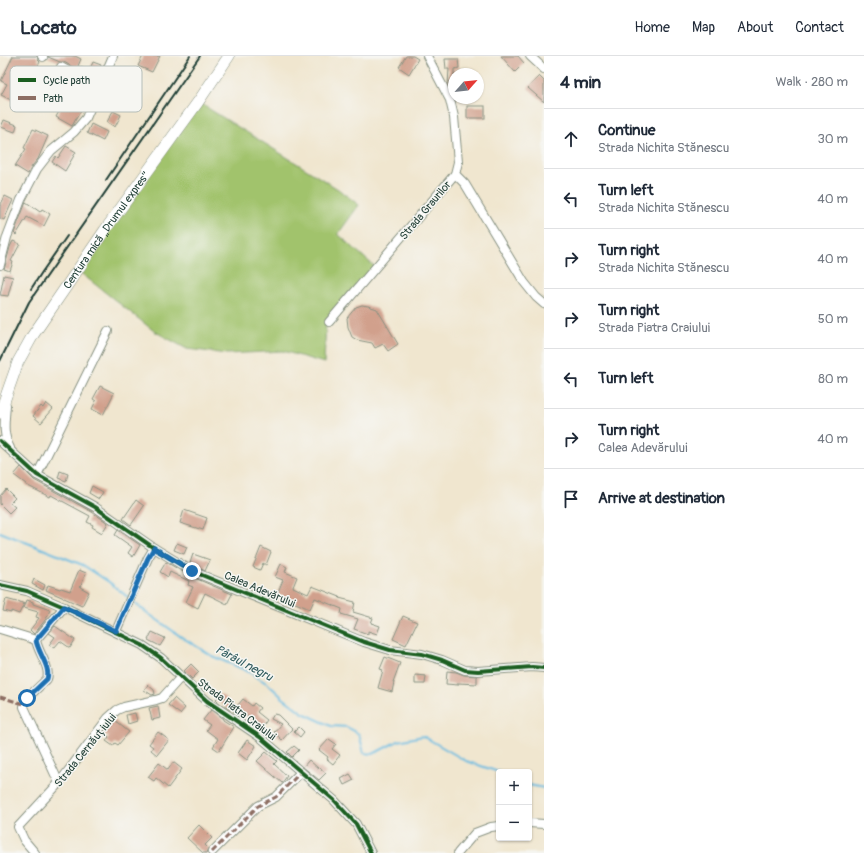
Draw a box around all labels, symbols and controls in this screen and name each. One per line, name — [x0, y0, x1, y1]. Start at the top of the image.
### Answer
text: Locato — [20, 16, 77, 40]
text: Home — [635, 19, 670, 36]
text: Map — [692, 19, 715, 36]
text: About — [737, 19, 773, 36]
text: Contact — [795, 19, 844, 36]
legend — [10, 66, 142, 112]
north arrow — [448, 68, 484, 104]
text: 4 min — [560, 72, 601, 93]
text: Cycle path — [43, 74, 90, 87]
text: Walk · 280 m — [775, 74, 848, 90]
text: Path — [43, 92, 63, 105]
text: Continue — [598, 121, 656, 140]
icon: ahead — [560, 128, 582, 150]
text: 30 m — [818, 131, 848, 147]
text: Strada Nichita Stănescu — [598, 140, 729, 156]
street label: Centura mică „Drumul expres” — [61, 169, 153, 291]
street label: Strada Graurilor — [397, 178, 454, 242]
text: Turn left — [598, 181, 654, 200]
icon: left — [560, 188, 582, 210]
text: 40 m — [817, 191, 848, 207]
text: Strada Nichita Stănescu — [598, 200, 729, 216]
text: Turn right — [598, 241, 659, 260]
icon: right — [560, 248, 582, 270]
text: 40 m — [817, 251, 848, 267]
text: Strada Nichita Stănescu — [598, 260, 729, 276]
text: Turn right — [598, 301, 659, 320]
icon: right — [560, 308, 582, 330]
text: 50 m — [818, 311, 848, 327]
text: Strada Piatra Craiului — [598, 320, 710, 336]
icon: left — [560, 368, 582, 390]
text: Turn left — [598, 369, 654, 388]
text: 80 m — [818, 371, 848, 387]
text: Turn right — [598, 421, 659, 440]
icon: right — [560, 428, 582, 450]
text: 40 m — [817, 431, 848, 447]
text: Calea Adevărului — [598, 440, 687, 456]
icon: arrive — [560, 488, 582, 510]
text: Arrive at destination — [598, 489, 725, 508]
route end — [183, 562, 201, 580]
street label: Calea Adevărului — [222, 569, 297, 610]
water label: Pârâul negru — [213, 642, 276, 685]
street label: Strada Piatra Craiului — [195, 676, 279, 743]
route start — [18, 689, 36, 707]
street label: Strada Cernăuțiului — [52, 711, 119, 790]
map controls — [496, 769, 532, 841]
button: + — [496, 769, 532, 805]
button: − — [496, 805, 532, 841]

